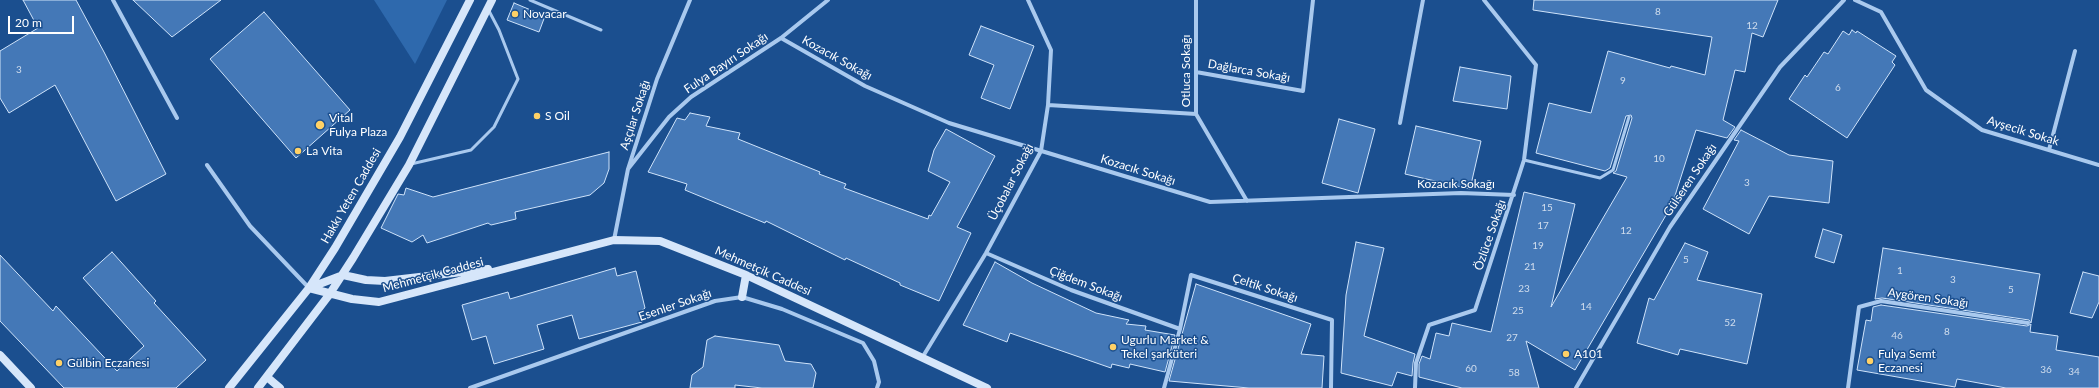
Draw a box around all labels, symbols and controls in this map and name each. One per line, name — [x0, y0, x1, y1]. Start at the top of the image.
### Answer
house number: 8 — [1655, 6, 1661, 18]
place label: Novacar — [523, 7, 567, 21]
scale bar — [10, 8, 76, 34]
marker: Novacar — [510, 9, 520, 19]
text: 20 m — [15, 15, 42, 30]
house number: 12 — [1746, 20, 1758, 32]
street label: Fulya Bayırı Sokağı — [681, 30, 771, 96]
street label: Kozacık Sokağı — [799, 33, 875, 83]
street label: Otluca Sokağı — [1179, 35, 1193, 107]
street label: Dağlarca Sokağı — [1207, 57, 1291, 85]
house number: 3 — [16, 64, 22, 76]
house number: 9 — [1620, 75, 1626, 87]
street label: Aşçılar Sokağı — [617, 78, 653, 152]
house number: 6 — [1835, 82, 1841, 94]
place label: S Oil — [545, 109, 570, 123]
place label: Vital Fulya Plaza — [329, 111, 387, 139]
marker: S Oil — [532, 111, 542, 121]
street label: Ayşecik Sokak — [1985, 113, 2061, 149]
marker: Vital Fulya Plaza — [314, 119, 326, 131]
street label: Üçobalar Sokağı — [985, 141, 1037, 223]
street label: Gülseren Sokağı — [1660, 141, 1720, 219]
place label: La Vita — [306, 144, 342, 158]
marker: La Vita — [293, 146, 303, 156]
street label: Hakkı Yeten Caddesi — [318, 146, 384, 246]
street label: Kozacık Sokağı — [1099, 152, 1177, 188]
house number: 10 — [1653, 153, 1665, 165]
street label: Kozacık Sokağı — [1417, 177, 1495, 191]
house number: 3 — [1744, 177, 1750, 189]
street label: Özlüce Sokağı — [1471, 198, 1509, 272]
house number: 15 — [1541, 202, 1553, 214]
house number: 17 — [1537, 220, 1549, 232]
house number: 12 — [1620, 225, 1632, 237]
house number: 19 — [1532, 240, 1544, 252]
street label: Mehmetçik Caddesi — [713, 243, 813, 299]
house number: 5 — [1683, 254, 1689, 266]
street label: Mehmetçik Caddesi — [381, 255, 485, 295]
house number: 21 — [1524, 261, 1536, 273]
street label: Çiğdem Sokağı — [1047, 263, 1125, 305]
house number: 1 — [1897, 265, 1903, 277]
street label: Çeltik Sokağı — [1230, 271, 1300, 305]
house number: 3 — [1950, 274, 1956, 286]
house number: 23 — [1518, 283, 1530, 295]
house number: 5 — [2008, 284, 2014, 296]
street label: Aygören Sokağı — [1887, 285, 1969, 311]
street label: Esenler Sokağı — [637, 286, 713, 324]
house number: 14 — [1580, 301, 1592, 313]
house number: 25 — [1512, 305, 1524, 317]
house number: 52 — [1724, 317, 1736, 329]
house number: 8 — [1944, 326, 1950, 338]
house number: 46 — [1891, 330, 1903, 342]
house number: 27 — [1506, 332, 1518, 344]
place label: Ugurlu Market & Tekel şarküteri — [1121, 333, 1209, 361]
marker: Ugurlu Market & Tekel şarküteri — [1108, 342, 1118, 352]
place label: A101 — [1574, 347, 1603, 361]
place label: Fulya Semt Eczanesi — [1878, 347, 1936, 375]
marker: A101 — [1561, 349, 1571, 359]
place label: Gülbin Eczanesi — [67, 356, 149, 370]
marker: Fulya Semt Eczanesi — [1865, 356, 1875, 366]
marker: Gülbin Eczanesi — [54, 358, 64, 368]
house number: 60 — [1465, 363, 1477, 375]
house number: 36 — [2040, 364, 2052, 376]
house number: 34 — [2068, 366, 2080, 378]
house number: 58 — [1508, 367, 1520, 379]

